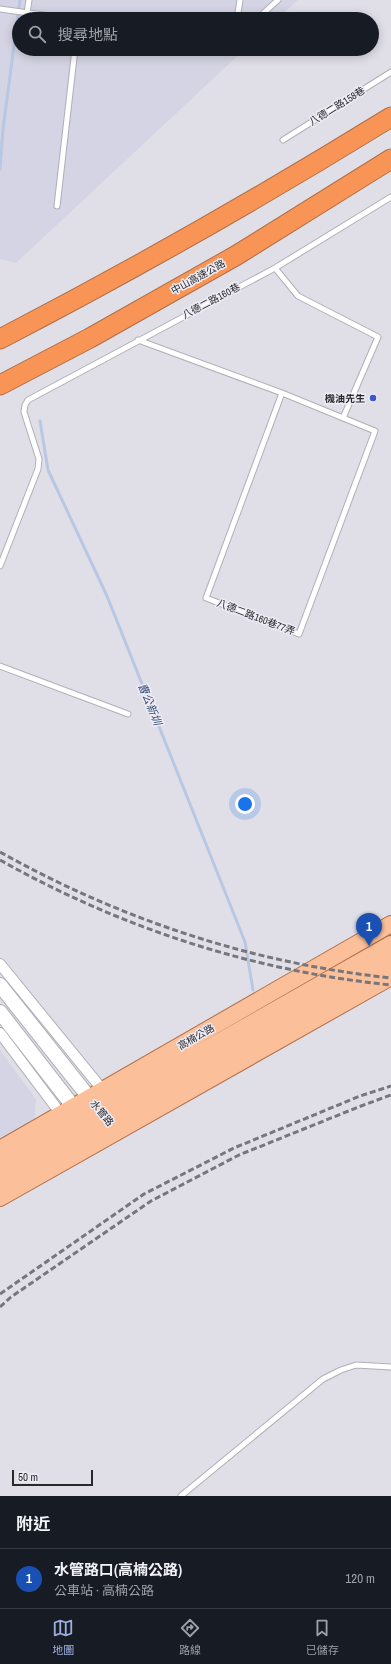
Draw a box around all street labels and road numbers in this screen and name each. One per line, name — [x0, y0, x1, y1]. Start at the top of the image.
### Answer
street label: 八德二路158巷 — [307, 84, 367, 128]
street label: 中山高速公路 — [169, 257, 227, 297]
street label: 八德二路160巷 — [180, 280, 242, 322]
street label: 八德二路160巷77弄 — [215, 596, 297, 638]
street label: 高楠公路 — [175, 1021, 217, 1053]
street label: 水管路 — [88, 1097, 116, 1129]

